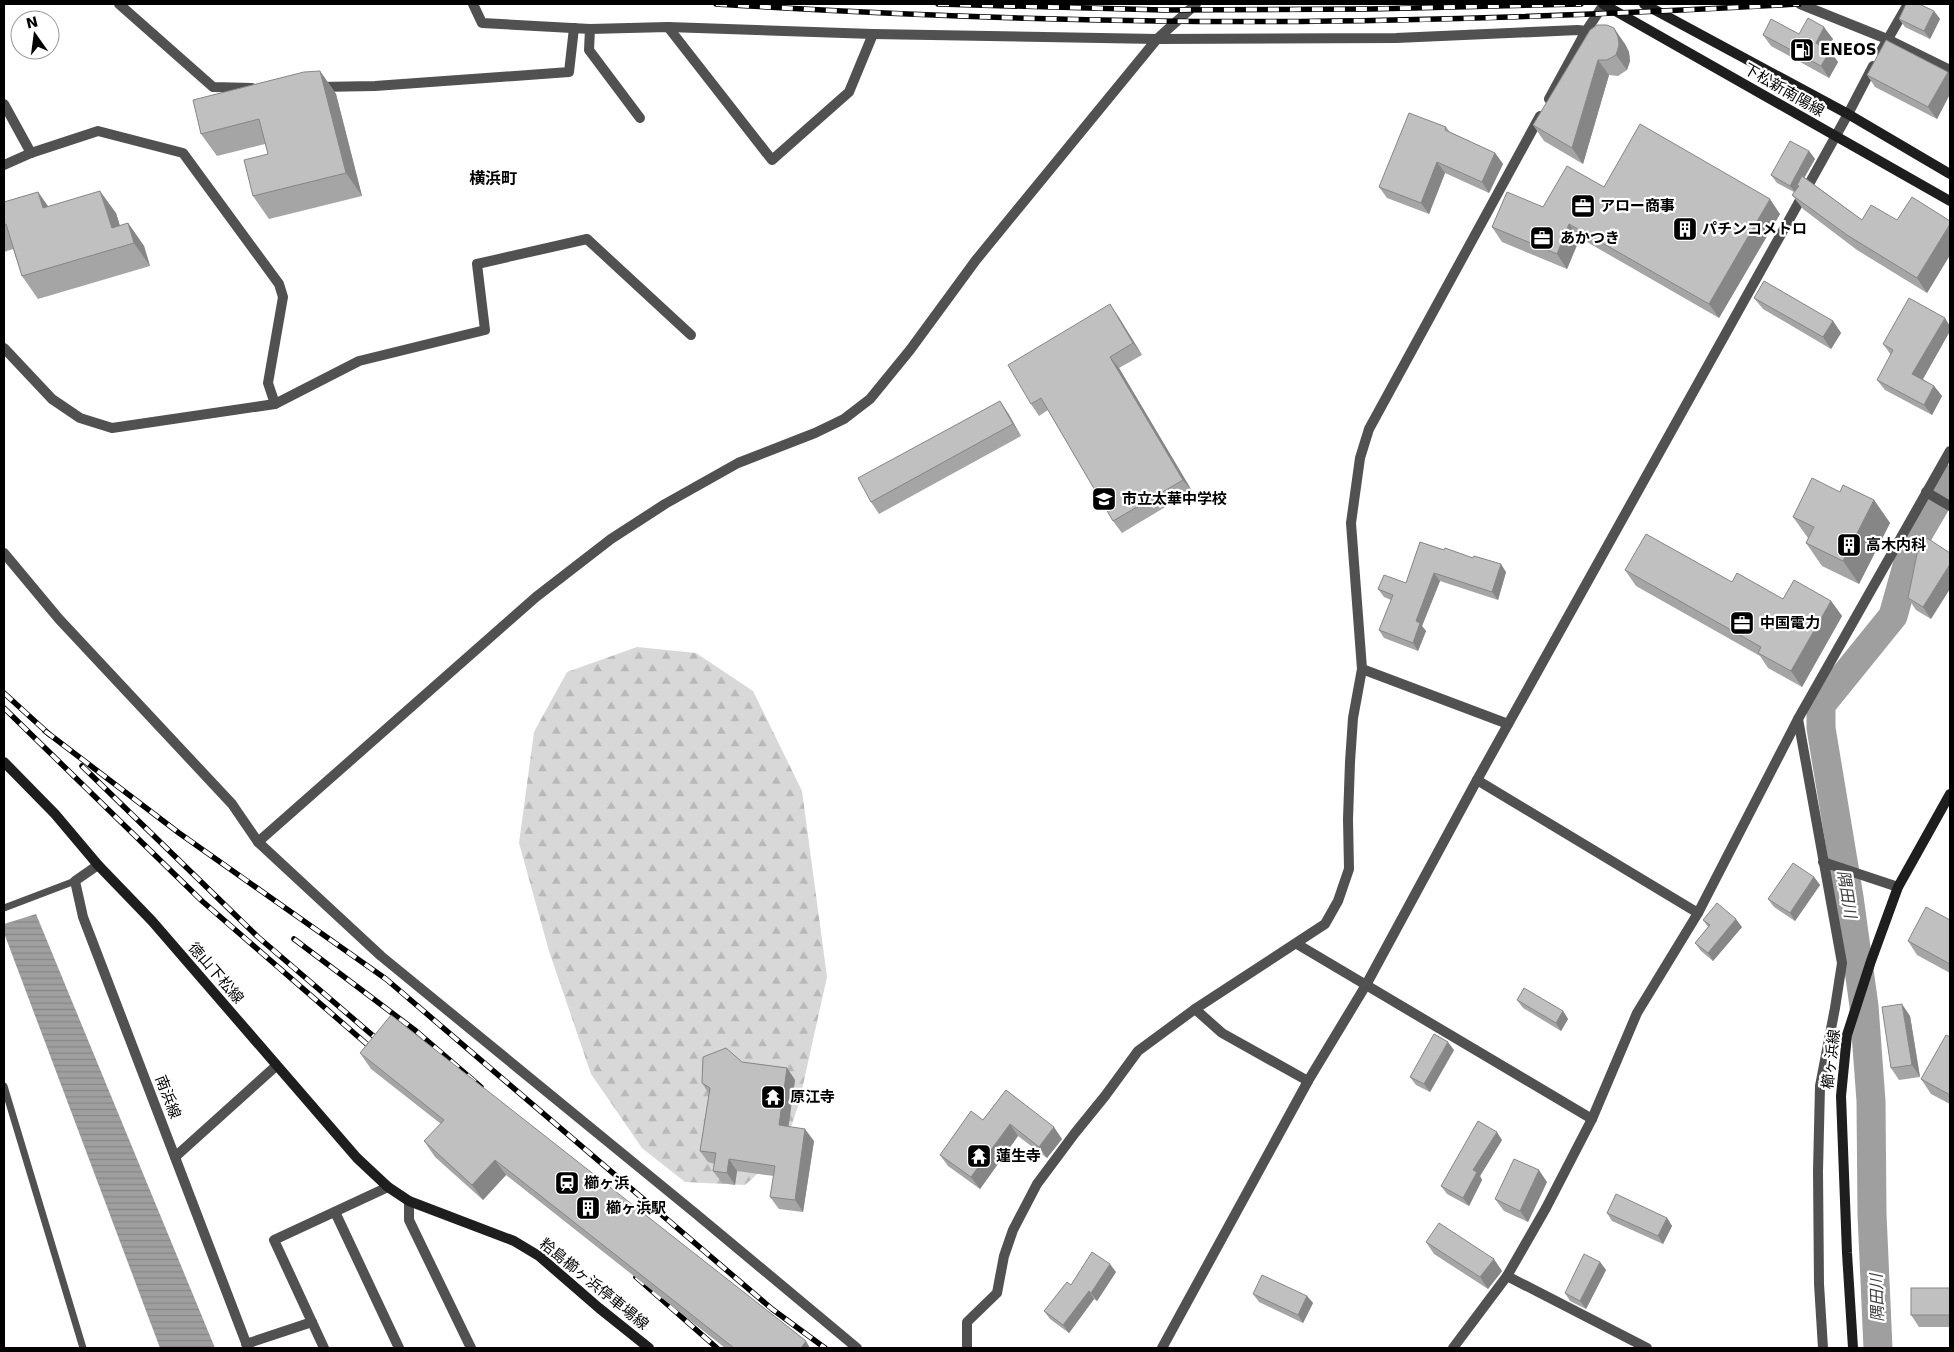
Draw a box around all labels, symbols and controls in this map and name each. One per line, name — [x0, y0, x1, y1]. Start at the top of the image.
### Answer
north arrow — [10, 10, 60, 60]
text: N — [24, 13, 39, 32]
fuel station icon: ENEOS — [1789, 37, 1815, 63]
place label: ENEOS — [1820, 41, 1877, 59]
street label: 下松新南陽線 — [1741, 60, 1827, 120]
district label: 横浜町 — [469, 169, 517, 188]
office icon: アロー商事 — [1570, 193, 1596, 219]
place label: アロー商事 — [1600, 197, 1675, 215]
building icon: パチンコメトロ — [1672, 216, 1698, 242]
place label: パチンコメトロ — [1702, 220, 1807, 238]
office icon: あかつき — [1529, 225, 1555, 251]
place label: あかつき — [1560, 229, 1620, 247]
school or university icon: 市立太華中学校 — [1091, 486, 1117, 512]
place label: 市立太華中学校 — [1122, 490, 1227, 508]
building icon: 高木内科 — [1836, 532, 1862, 558]
place label: 高木内科 — [1866, 536, 1926, 554]
office icon: 中国電力 — [1729, 610, 1755, 636]
place label: 中国電力 — [1760, 614, 1820, 632]
water label: 隅田川 — [1834, 869, 1860, 921]
street label: 徳山下松線 — [185, 939, 247, 1007]
street label: 櫛ヶ浜線 — [1818, 1028, 1844, 1090]
street label: 南浜線 — [152, 1073, 184, 1121]
temple icon: 原江寺 — [760, 1084, 786, 1110]
place label: 原江寺 — [790, 1088, 835, 1106]
temple icon: 蓮生寺 — [966, 1143, 992, 1169]
place label: 蓮生寺 — [996, 1147, 1041, 1165]
station icon: 櫛ヶ浜 — [554, 1170, 580, 1196]
place label: 櫛ヶ浜 — [584, 1174, 630, 1192]
building icon: 櫛ヶ浜駅 — [575, 1195, 601, 1221]
place label: 櫛ヶ浜駅 — [606, 1199, 666, 1217]
street label: 粭島櫛ヶ浜停車場線 — [536, 1235, 652, 1333]
water label: 隅田川 — [1867, 1272, 1887, 1322]

